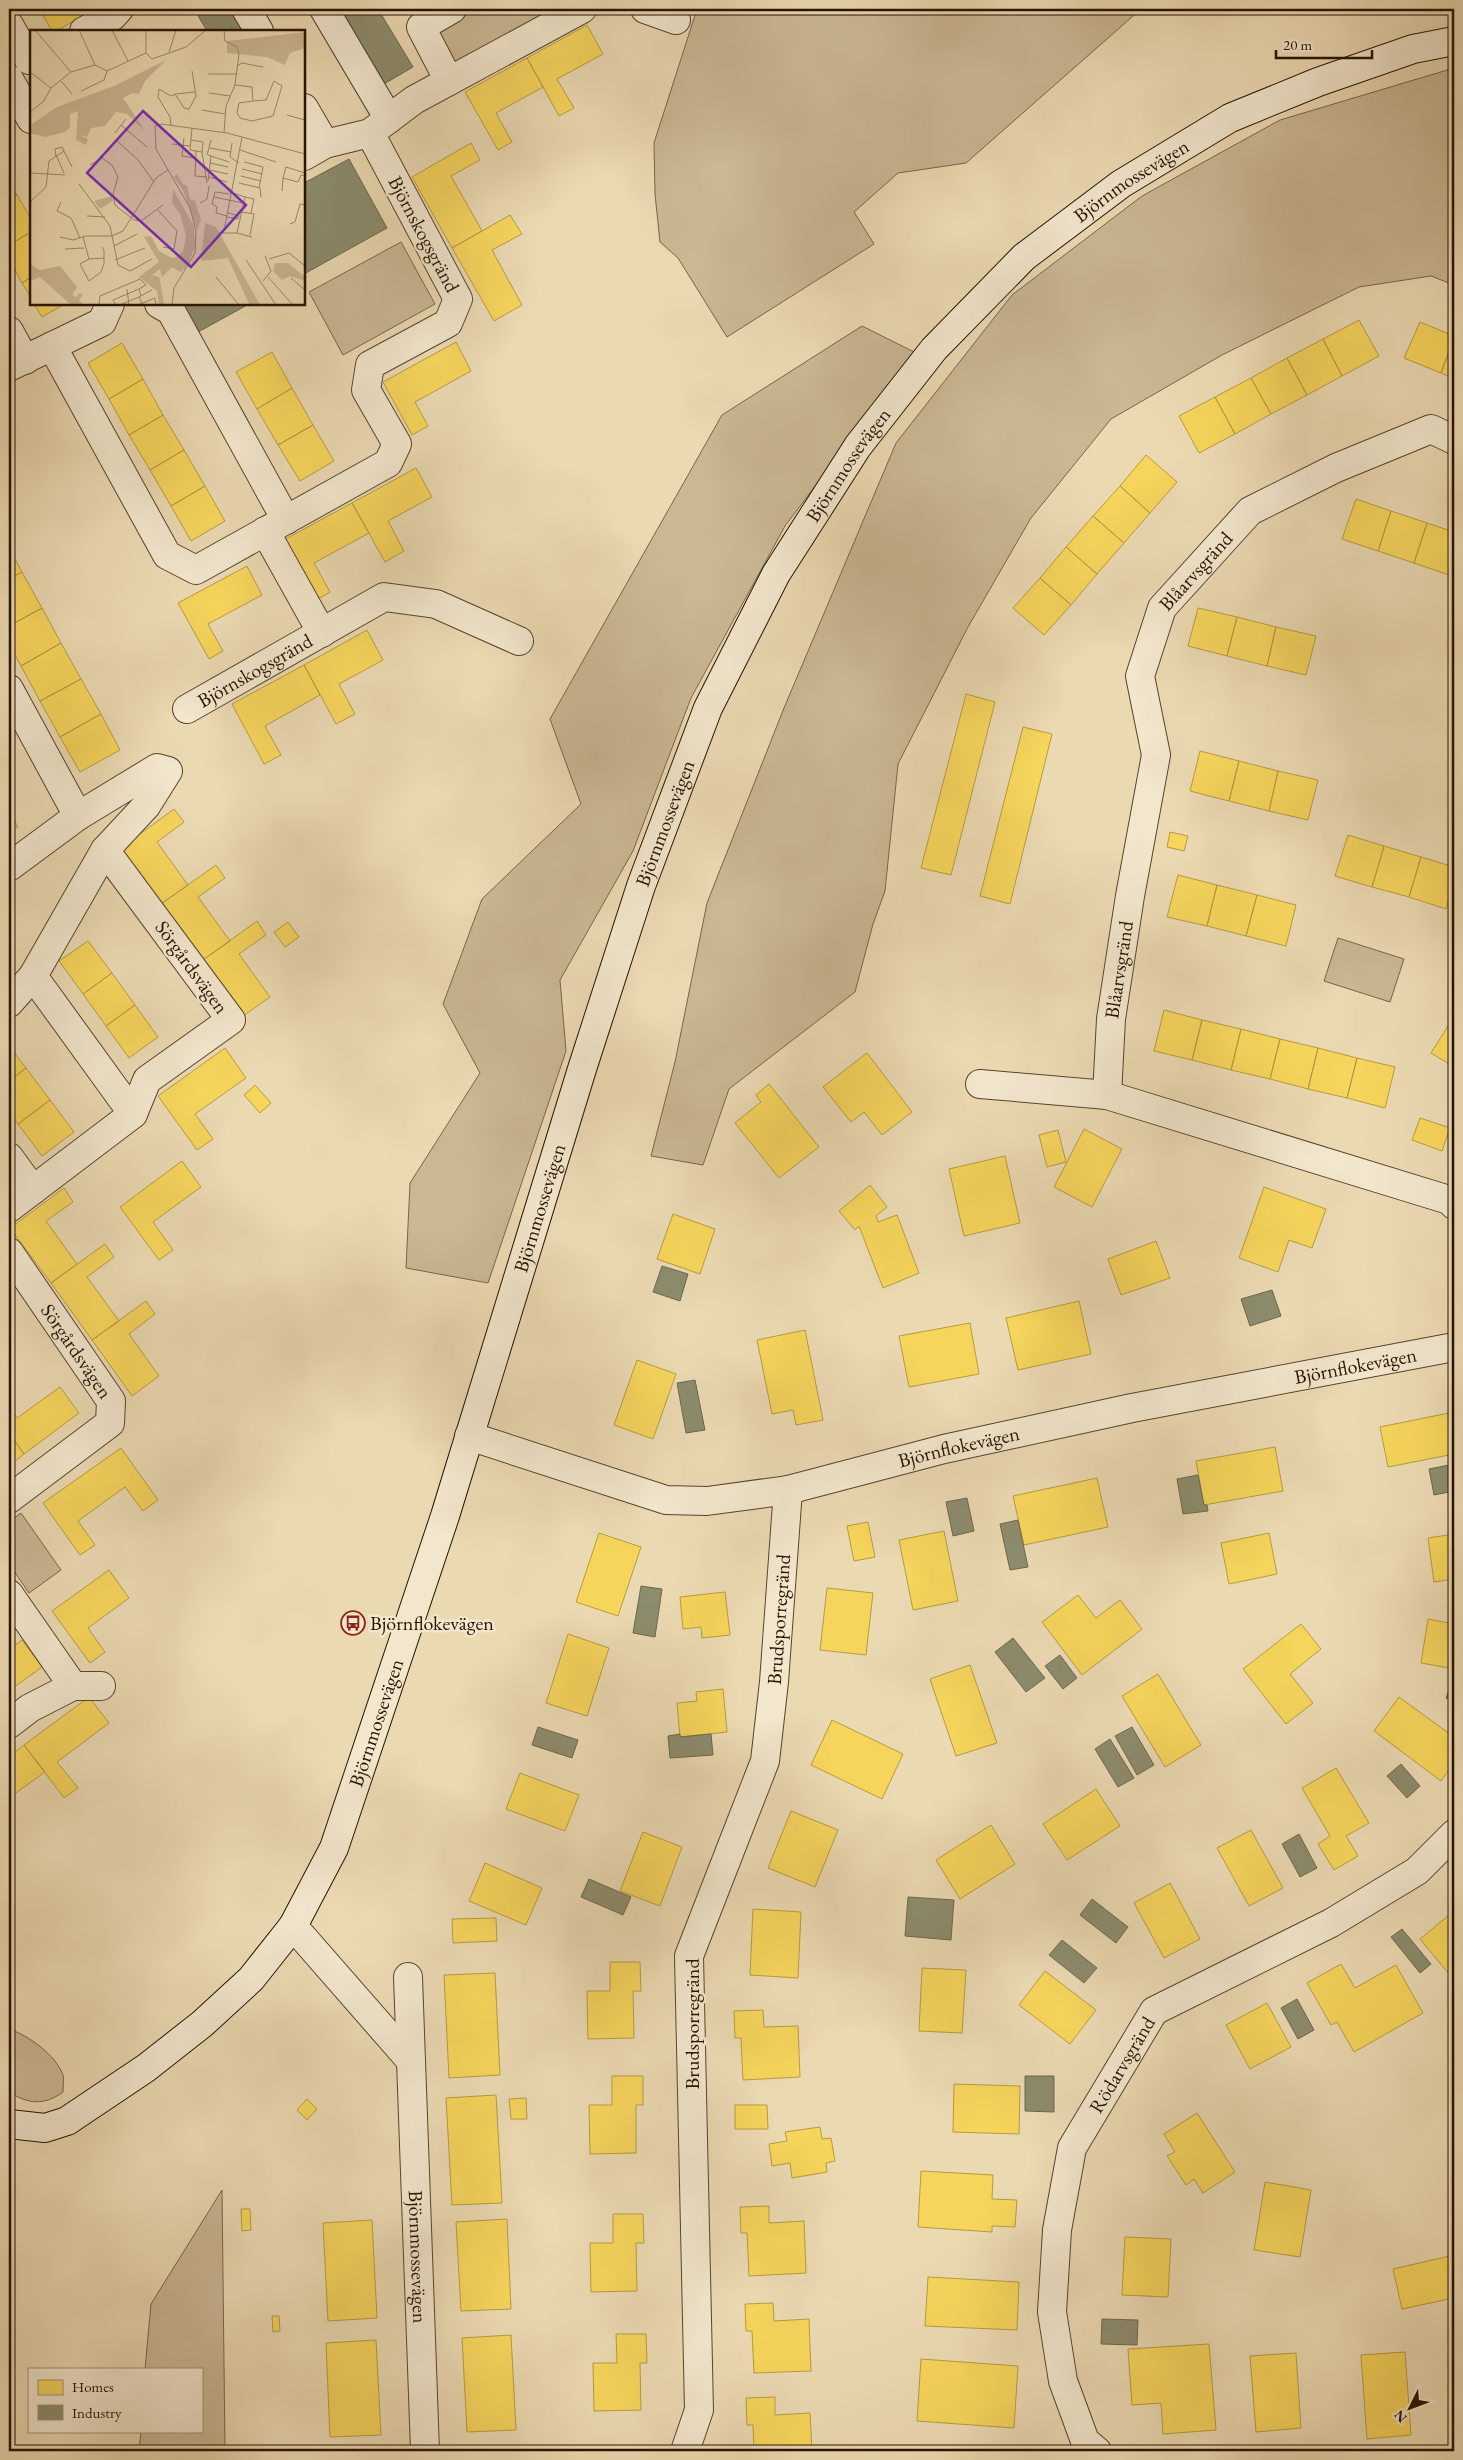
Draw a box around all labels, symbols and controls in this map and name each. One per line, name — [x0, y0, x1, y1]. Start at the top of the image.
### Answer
scale bar — [1276, 28, 1372, 60]
inset map — [30, 30, 305, 305]
text: 20 m — [1283, 35, 1312, 54]
street label: Björnmossevägen — [1068, 133, 1194, 228]
street label: Björnskogsgränd — [382, 171, 466, 298]
street label: Björnmossevägen — [800, 402, 896, 527]
street label: Blåarvsgränd — [1153, 525, 1239, 616]
street label: Björnskogsgränd — [193, 627, 318, 713]
street label: Björnmossevägen — [629, 756, 700, 890]
street label: Sörgårdsvägen — [149, 915, 235, 1019]
street label: Blåarvsgränd — [1098, 918, 1139, 1020]
street label: Björnmossevägen — [507, 1140, 571, 1276]
street label: Sörgårdsvägen — [35, 1299, 119, 1404]
street label: Björnflokevägen — [1292, 1341, 1419, 1390]
street label: Björnflokevägen — [895, 1420, 1022, 1474]
street label: Brudsporregränd — [761, 1552, 796, 1686]
bus stop icon: Björnflokevägen — [340, 1610, 366, 1636]
place label: Björnflokevägen — [370, 1610, 494, 1636]
street label: Björnmossevägen — [342, 1655, 409, 1790]
street label: Brudsporregränd — [679, 1958, 705, 2090]
street label: Rödarvsgränd — [1083, 2011, 1161, 2118]
street label: Björnmossevägen — [403, 2190, 433, 2324]
legend — [28, 2368, 202, 2432]
text: Homes — [72, 2377, 114, 2396]
north arrow — [1386, 2382, 1436, 2432]
text: Industry — [72, 2403, 122, 2422]
text: N — [1389, 2406, 1411, 2427]

